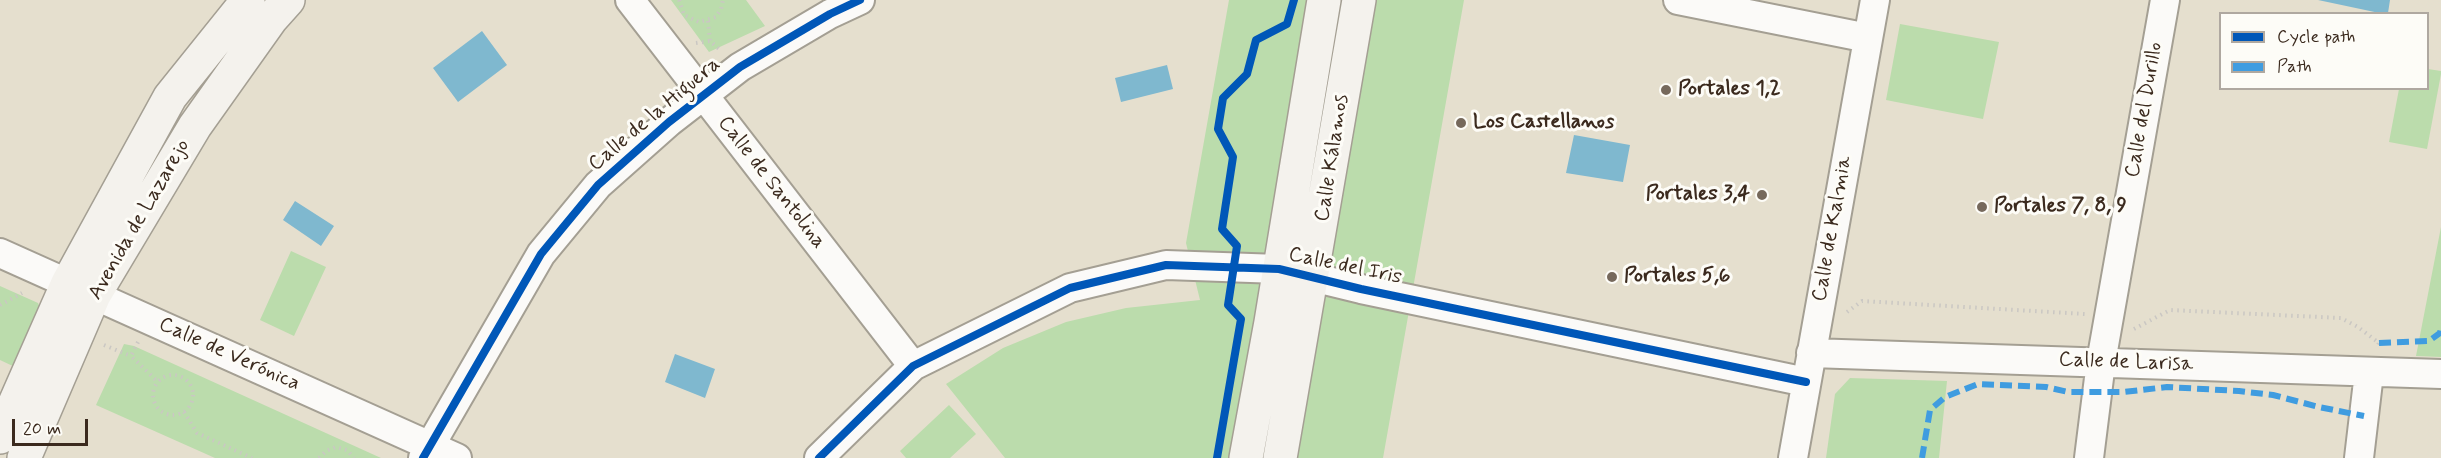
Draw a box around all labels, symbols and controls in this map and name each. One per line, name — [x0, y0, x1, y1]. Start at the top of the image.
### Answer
legend — [2219, 12, 2429, 90]
text: Cycle path — [2277, 25, 2355, 49]
street label: Calle del Durillo — [2121, 40, 2169, 180]
street label: Calle de la Higuera — [584, 53, 726, 177]
text: Path — [2277, 55, 2312, 79]
place label: Portales 1,2 — [1678, 77, 1781, 103]
marker: Portales 1,2 — [1659, 83, 1673, 97]
street label: Calle Kálamos — [1311, 93, 1355, 223]
place label: Los Castellanos — [1473, 110, 1614, 136]
street label: Calle de Santolina — [711, 112, 831, 254]
marker: Los Castellanos — [1454, 116, 1468, 130]
street label: Avenida de Lazarejo — [84, 135, 196, 305]
street label: Calle de Kalmia — [1808, 154, 1858, 304]
place label: Portales 3,4 — [1646, 182, 1750, 208]
marker: Portales 3,4 — [1755, 188, 1769, 202]
place label: Portales 7, 8, 9 — [1994, 194, 2127, 220]
marker: Portales 7, 8, 9 — [1975, 200, 1989, 214]
street label: Calle del Iris — [1286, 243, 1404, 291]
place label: Portales 5,6 — [1624, 264, 1730, 290]
marker: Portales 5,6 — [1605, 270, 1619, 284]
street label: Calle de Verónica — [154, 313, 304, 397]
street label: Calle de Larisa — [2058, 348, 2194, 378]
scale bar — [15, 407, 92, 445]
text: 20 m — [23, 417, 61, 441]

